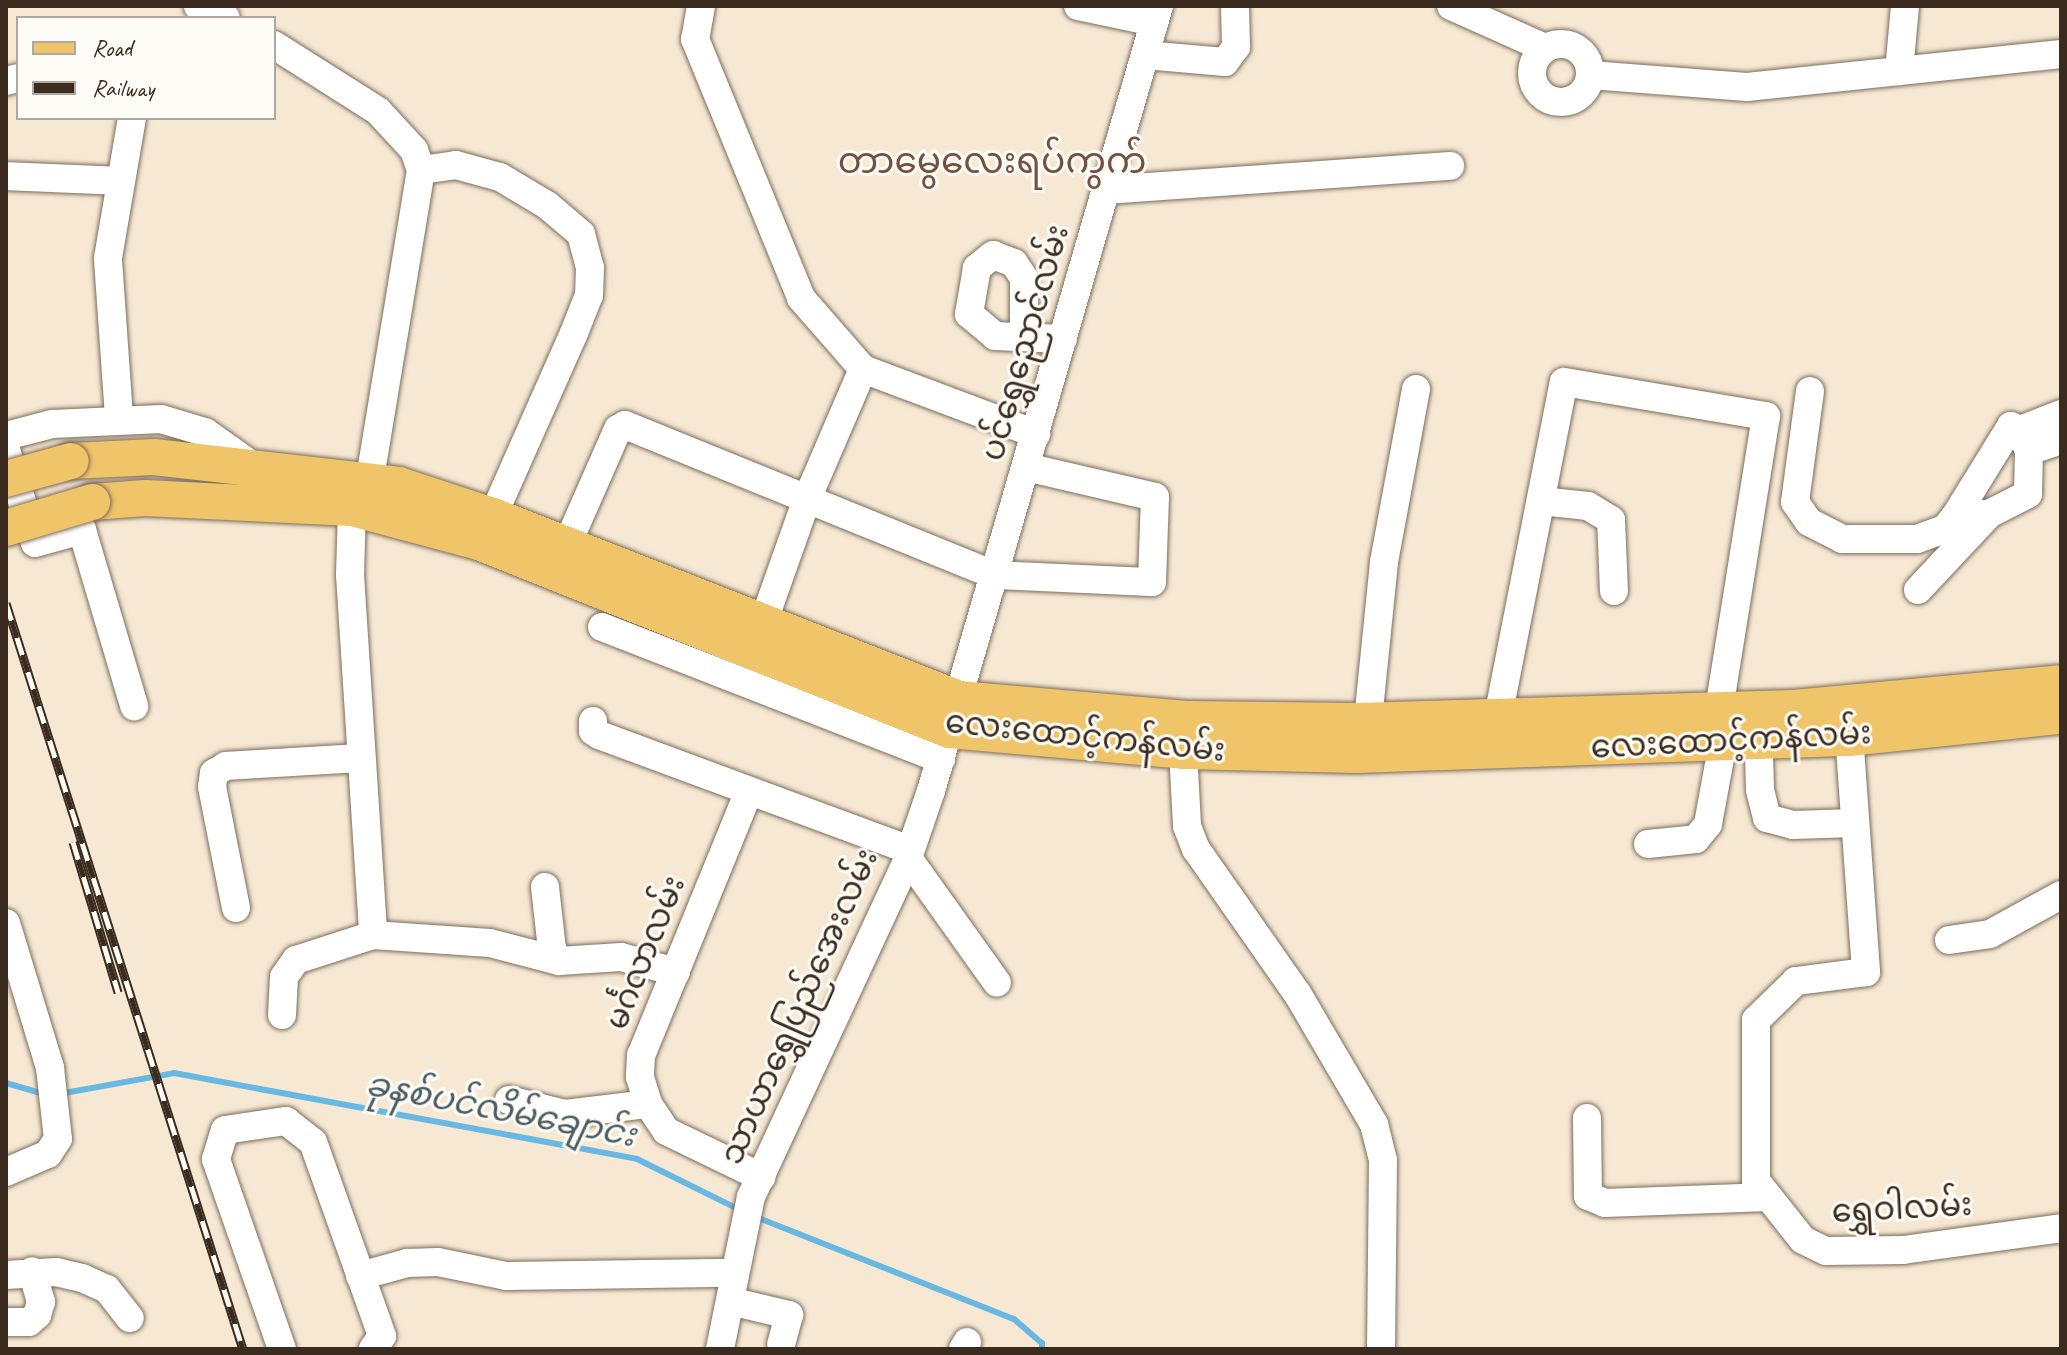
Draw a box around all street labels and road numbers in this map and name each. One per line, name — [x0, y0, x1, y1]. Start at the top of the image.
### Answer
street label: ပင်ရွှေညောင်လမ်း — [974, 221, 1078, 465]
street label: လေးထောင့်ကန်လမ်း — [943, 703, 1227, 771]
street label: လေးထောင့်ကန်လမ်း — [1590, 714, 1872, 768]
street label: သာယာရွှေပြည်အေးလမ်း — [713, 843, 887, 1171]
street label: မင်္ဂလာလမ်း — [598, 871, 694, 1035]
street label: ရွှေဝါလမ်း — [1831, 1186, 1973, 1232]

